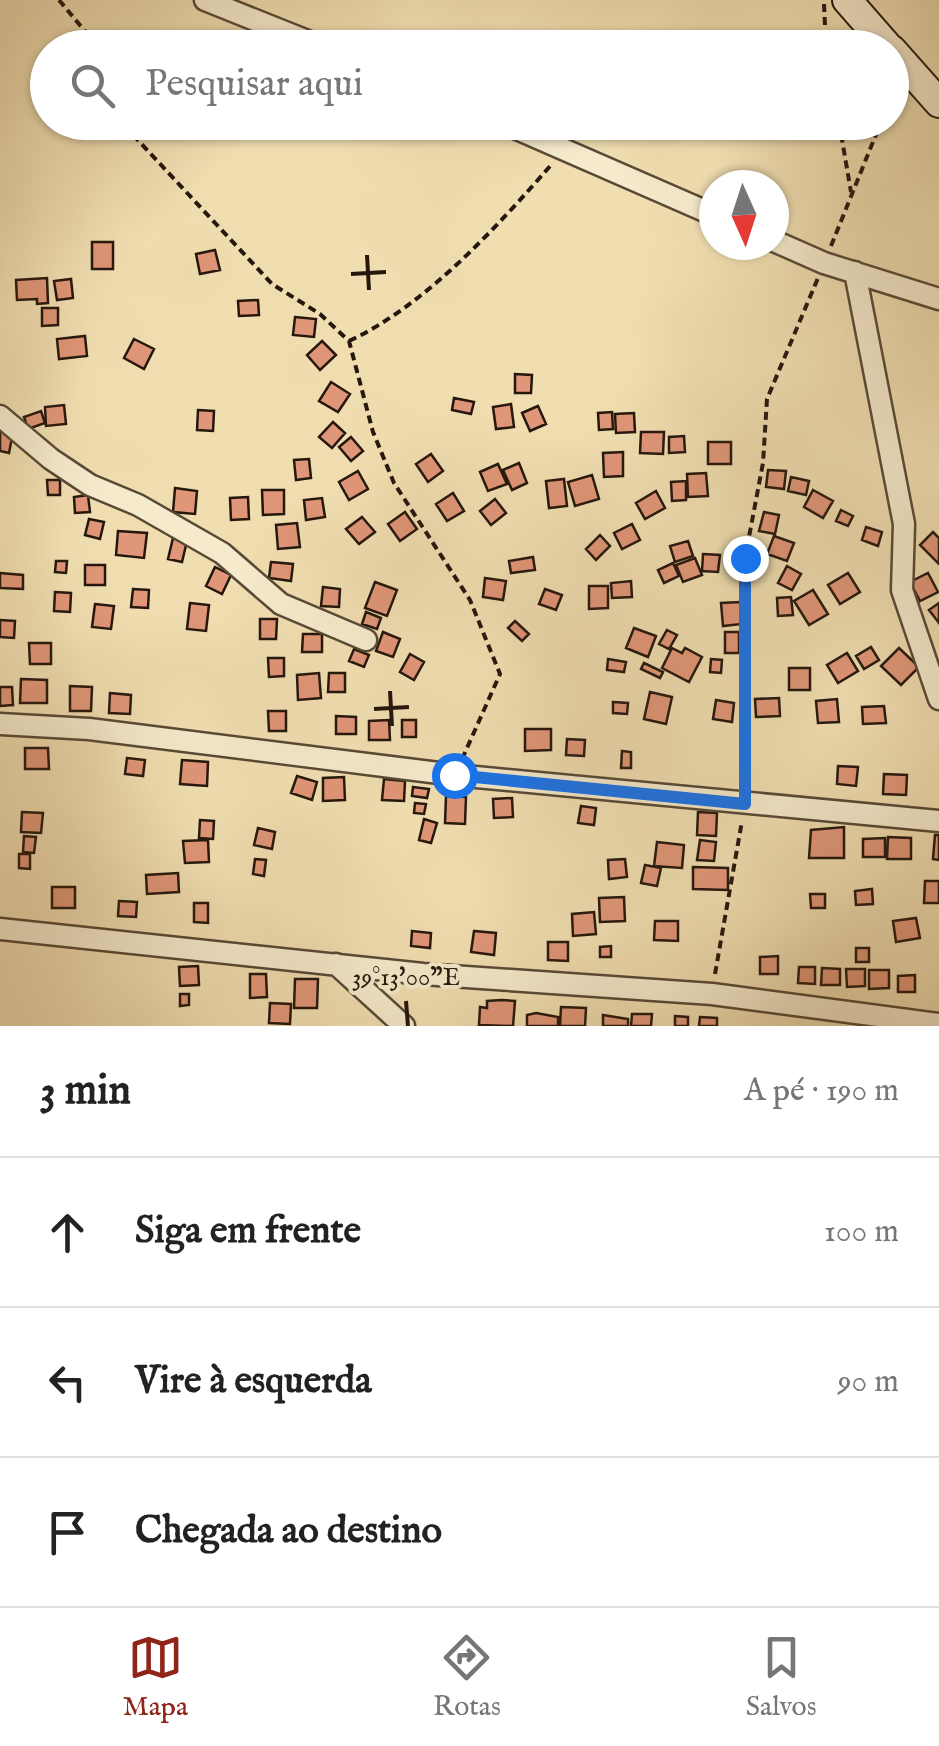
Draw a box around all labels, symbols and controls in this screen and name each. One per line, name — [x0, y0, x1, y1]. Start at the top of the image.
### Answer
search box — [30, 30, 909, 140]
icon: search — [65, 58, 120, 113]
text: Pesquisar aqui — [145, 61, 363, 109]
north arrow — [699, 170, 789, 260]
route end — [723, 536, 769, 582]
route start — [432, 753, 478, 799]
text: 39°13'00"E — [352, 962, 460, 994]
text: 3 min — [40, 1065, 131, 1118]
text: A pé · 190 m — [744, 1071, 899, 1112]
icon: ahead — [40, 1205, 95, 1260]
text: Siga em frente — [135, 1208, 361, 1256]
text: 100 m — [824, 1212, 899, 1253]
icon: left — [40, 1355, 95, 1410]
text: Vire à esquerda — [135, 1358, 372, 1406]
text: 90 m — [838, 1362, 899, 1403]
icon: arrive — [40, 1505, 95, 1560]
text: Chegada ao destino — [135, 1508, 442, 1556]
tab: Mapa — [122, 1630, 188, 1725]
tab: Rotas — [433, 1630, 501, 1725]
tab: Salvos — [746, 1630, 817, 1725]

